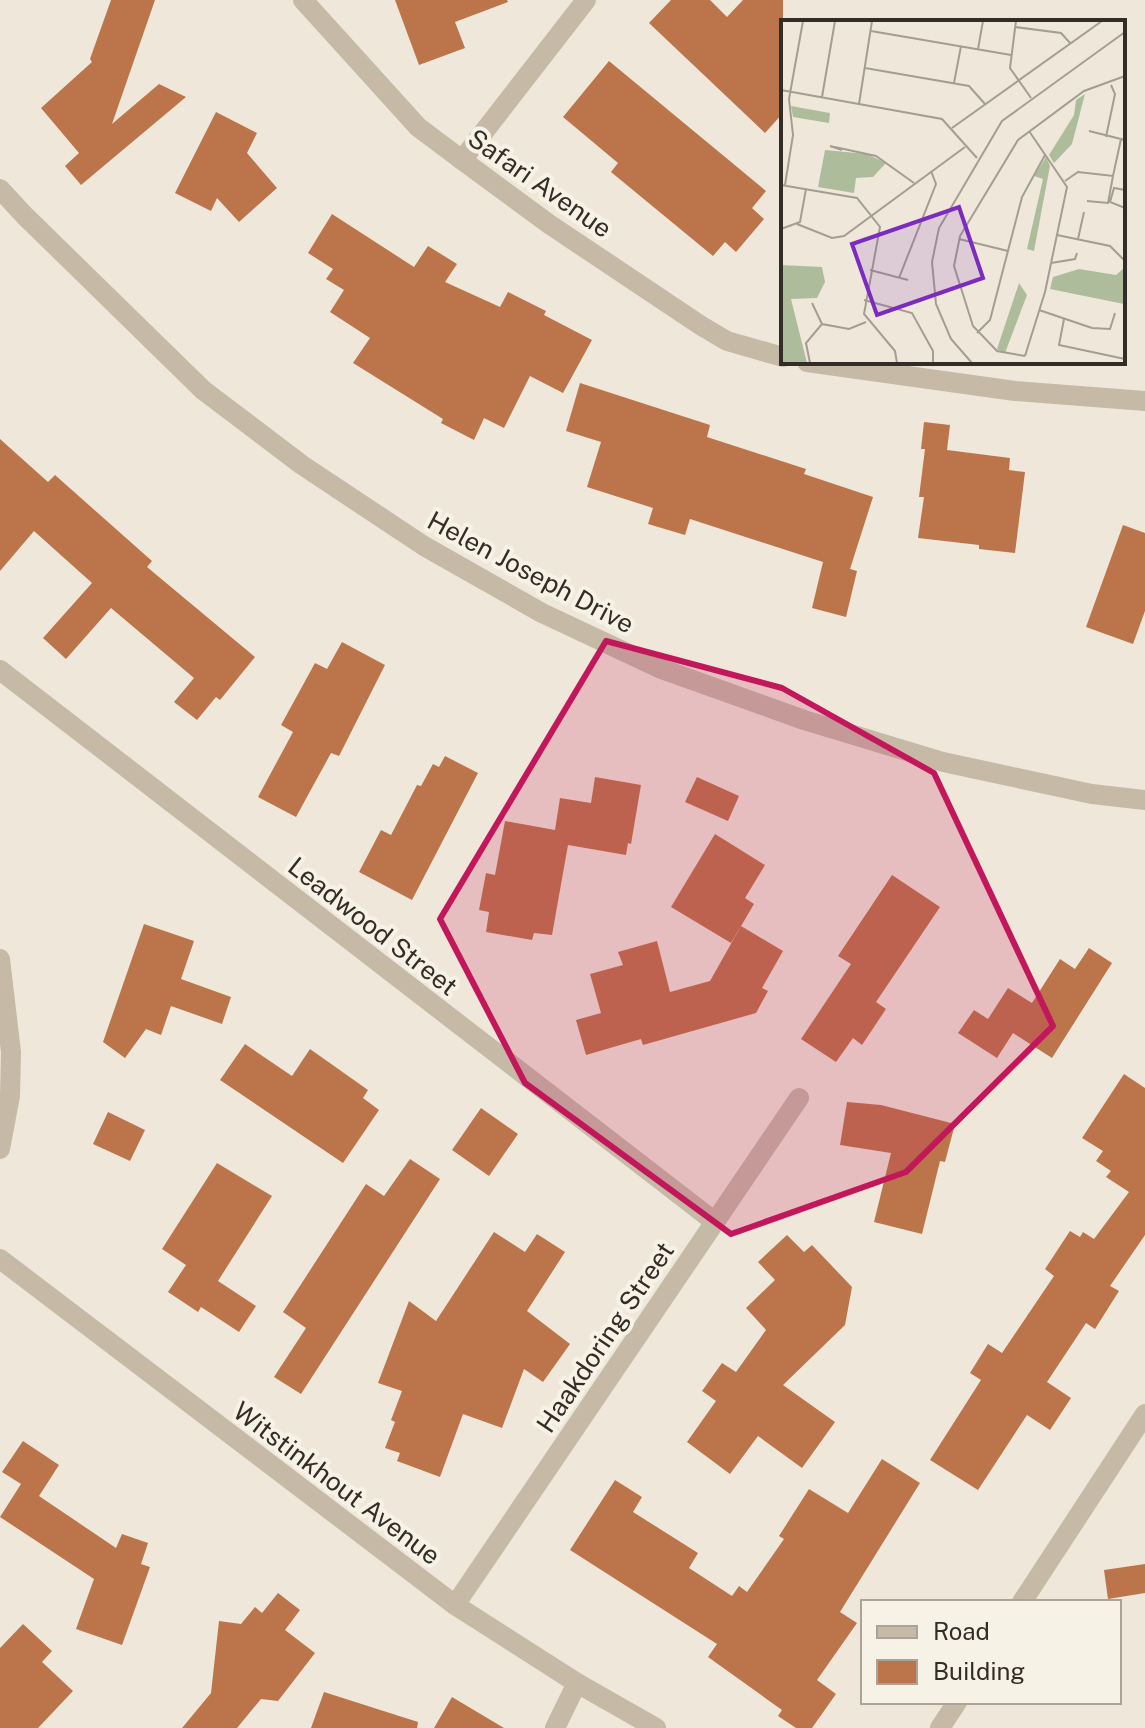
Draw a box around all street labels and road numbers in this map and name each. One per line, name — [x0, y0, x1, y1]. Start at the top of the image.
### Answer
street label: Safari Avenue — [462, 122, 618, 244]
street label: Helen Joseph Drive — [422, 504, 640, 640]
street label: Leadwood Street — [282, 850, 464, 1002]
street label: Haakdoring Street — [530, 1236, 680, 1438]
street label: Witstinkhout Avenue — [227, 1395, 447, 1571]

